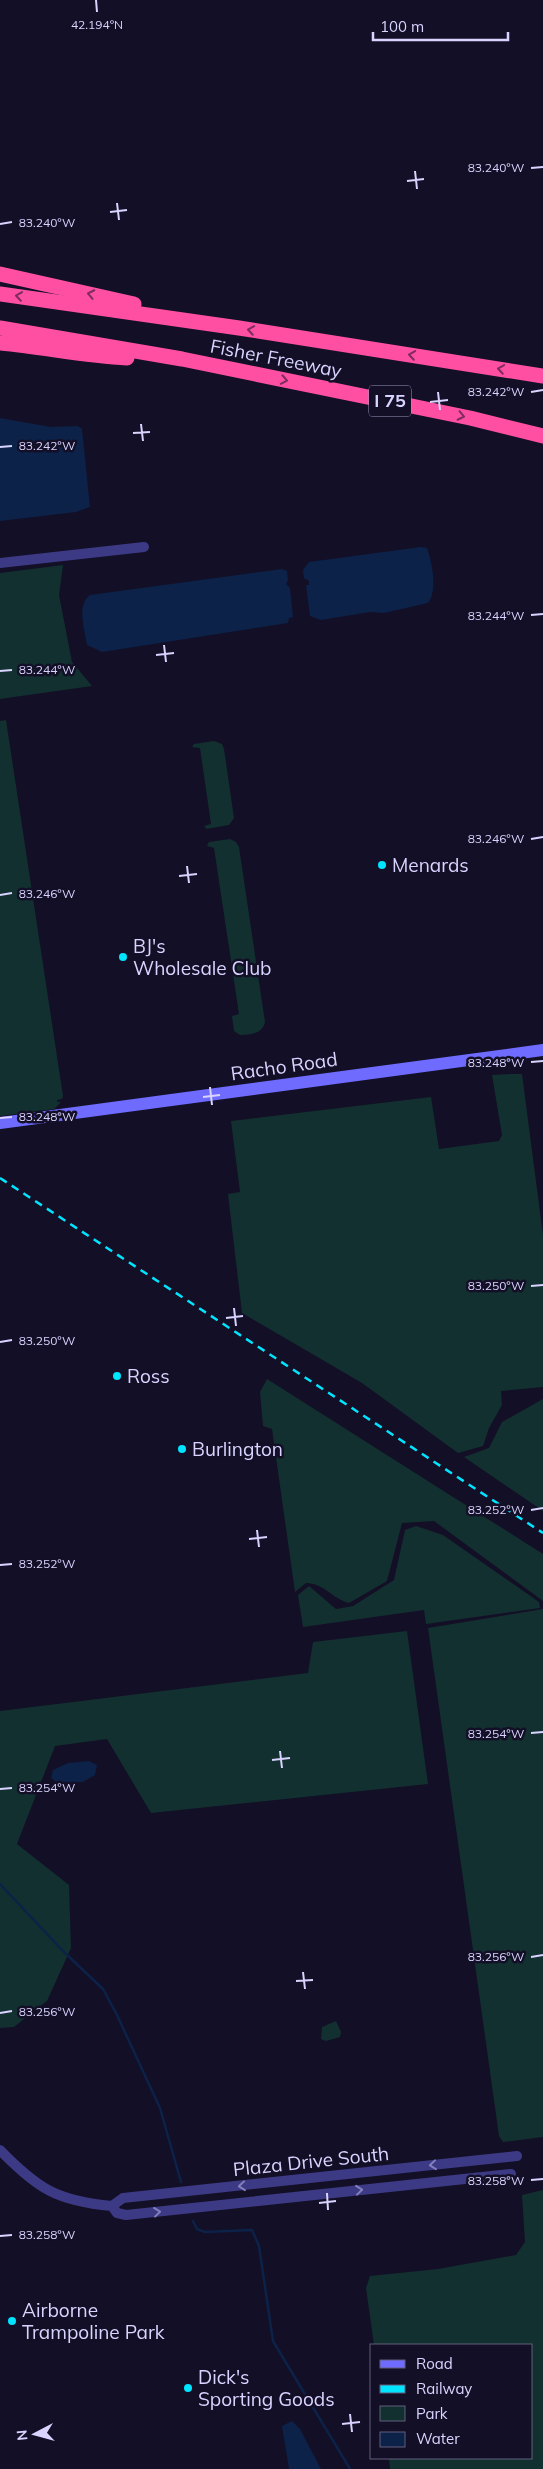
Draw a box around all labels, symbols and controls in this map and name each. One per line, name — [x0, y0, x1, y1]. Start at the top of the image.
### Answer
scale bar — [373, 10, 508, 42]
text: 42.194°N — [71, 17, 123, 32]
text: 100 m — [380, 17, 424, 36]
text: 83.240°W — [468, 160, 524, 175]
text: 83.240°W — [19, 215, 75, 230]
one-way arrow — [86, 290, 95, 300]
one-way arrow — [14, 292, 23, 302]
one-way arrow — [247, 325, 255, 336]
street label: Fisher Freeway — [208, 333, 344, 383]
one-way arrow — [407, 351, 416, 361]
one-way arrow — [497, 365, 506, 375]
one-way arrow — [280, 374, 289, 384]
text: 83.242°W — [468, 384, 524, 399]
road number: I 75 — [369, 386, 411, 416]
one-way arrow — [456, 410, 465, 421]
text: 83.242°W — [19, 438, 75, 453]
text: 83.244°W — [468, 608, 524, 623]
text: 83.244°W — [19, 662, 75, 677]
text: 83.246°W — [468, 831, 524, 846]
place label: Menards — [392, 853, 469, 877]
marker: Menards — [376, 859, 388, 871]
text: 83.246°W — [19, 886, 75, 901]
place label: BJ's Wholesale Club — [133, 934, 272, 980]
marker: BJ's Wholesale Club — [117, 951, 129, 963]
street label: Racho Road — [229, 1047, 339, 1085]
text: 83.248°W — [468, 1055, 524, 1070]
text: 83.248°W — [19, 1109, 75, 1124]
text: 83.250°W — [468, 1278, 524, 1293]
text: 83.250°W — [19, 1333, 75, 1348]
place label: Ross — [127, 1364, 170, 1388]
marker: Ross — [111, 1370, 123, 1382]
place label: Burlington — [192, 1437, 283, 1461]
marker: Burlington — [176, 1443, 188, 1455]
text: 83.252°W — [468, 1502, 524, 1517]
text: 83.252°W — [19, 1556, 75, 1571]
text: 83.254°W — [468, 1726, 524, 1741]
text: 83.254°W — [19, 1780, 75, 1795]
text: 83.256°W — [468, 1949, 524, 1964]
text: 83.256°W — [19, 2004, 75, 2019]
street label: Plaza Drive South — [232, 2141, 390, 2181]
one-way arrow — [429, 2159, 437, 2170]
text: 83.258°W — [468, 2173, 524, 2188]
one-way arrow — [238, 2180, 246, 2191]
one-way arrow — [355, 2185, 363, 2196]
one-way arrow — [153, 2207, 161, 2218]
text: 83.258°W — [19, 2227, 75, 2242]
place label: Airborne Trampoline Park — [22, 2298, 165, 2344]
marker: Airborne Trampoline Park — [6, 2315, 18, 2327]
legend — [370, 2344, 533, 2459]
text: Road — [416, 2354, 453, 2373]
place label: Dick's Sporting Goods — [198, 2365, 335, 2411]
text: Railway — [416, 2379, 472, 2398]
marker: Dick's Sporting Goods — [182, 2382, 194, 2394]
text: Park — [416, 2404, 448, 2423]
north arrow — [10, 2409, 60, 2459]
text: N — [13, 2429, 32, 2442]
text: Water — [416, 2429, 460, 2448]

